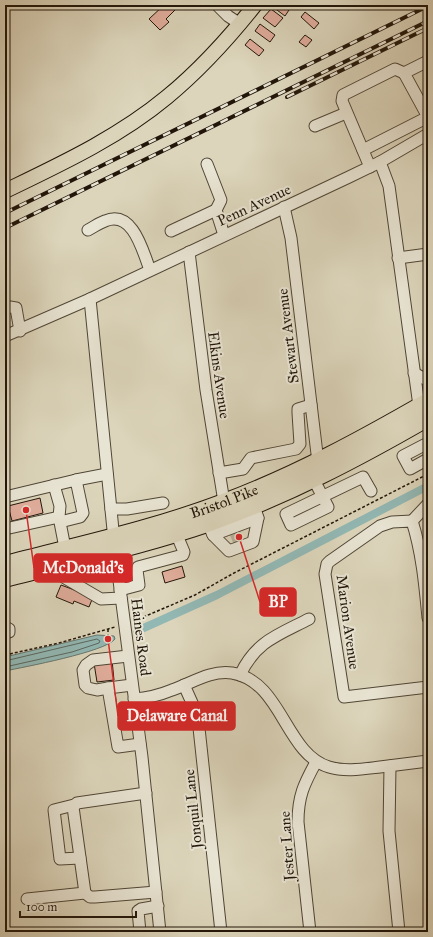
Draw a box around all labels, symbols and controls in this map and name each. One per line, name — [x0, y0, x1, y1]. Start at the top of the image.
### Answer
street label: Penn Avenue — [214, 180, 294, 230]
street label: Stewart Avenue — [273, 288, 303, 384]
street label: Elkins Avenue — [204, 330, 234, 420]
street label: Bristol Pike — [188, 480, 261, 522]
callout: McDonald's — [34, 554, 132, 582]
text: McDonald's — [42, 558, 124, 577]
street label: Marion Avenue — [332, 573, 364, 671]
callout: BP — [260, 588, 296, 616]
text: BP — [268, 592, 289, 611]
street label: Haines Road — [127, 597, 155, 678]
callout: Delaware Canal — [118, 702, 235, 730]
text: Delaware Canal — [127, 706, 228, 725]
street label: Jonquil Lane — [180, 768, 207, 852]
street label: Jester Lane — [276, 811, 300, 883]
scale bar — [20, 893, 136, 919]
text: 100 m — [26, 900, 57, 914]

